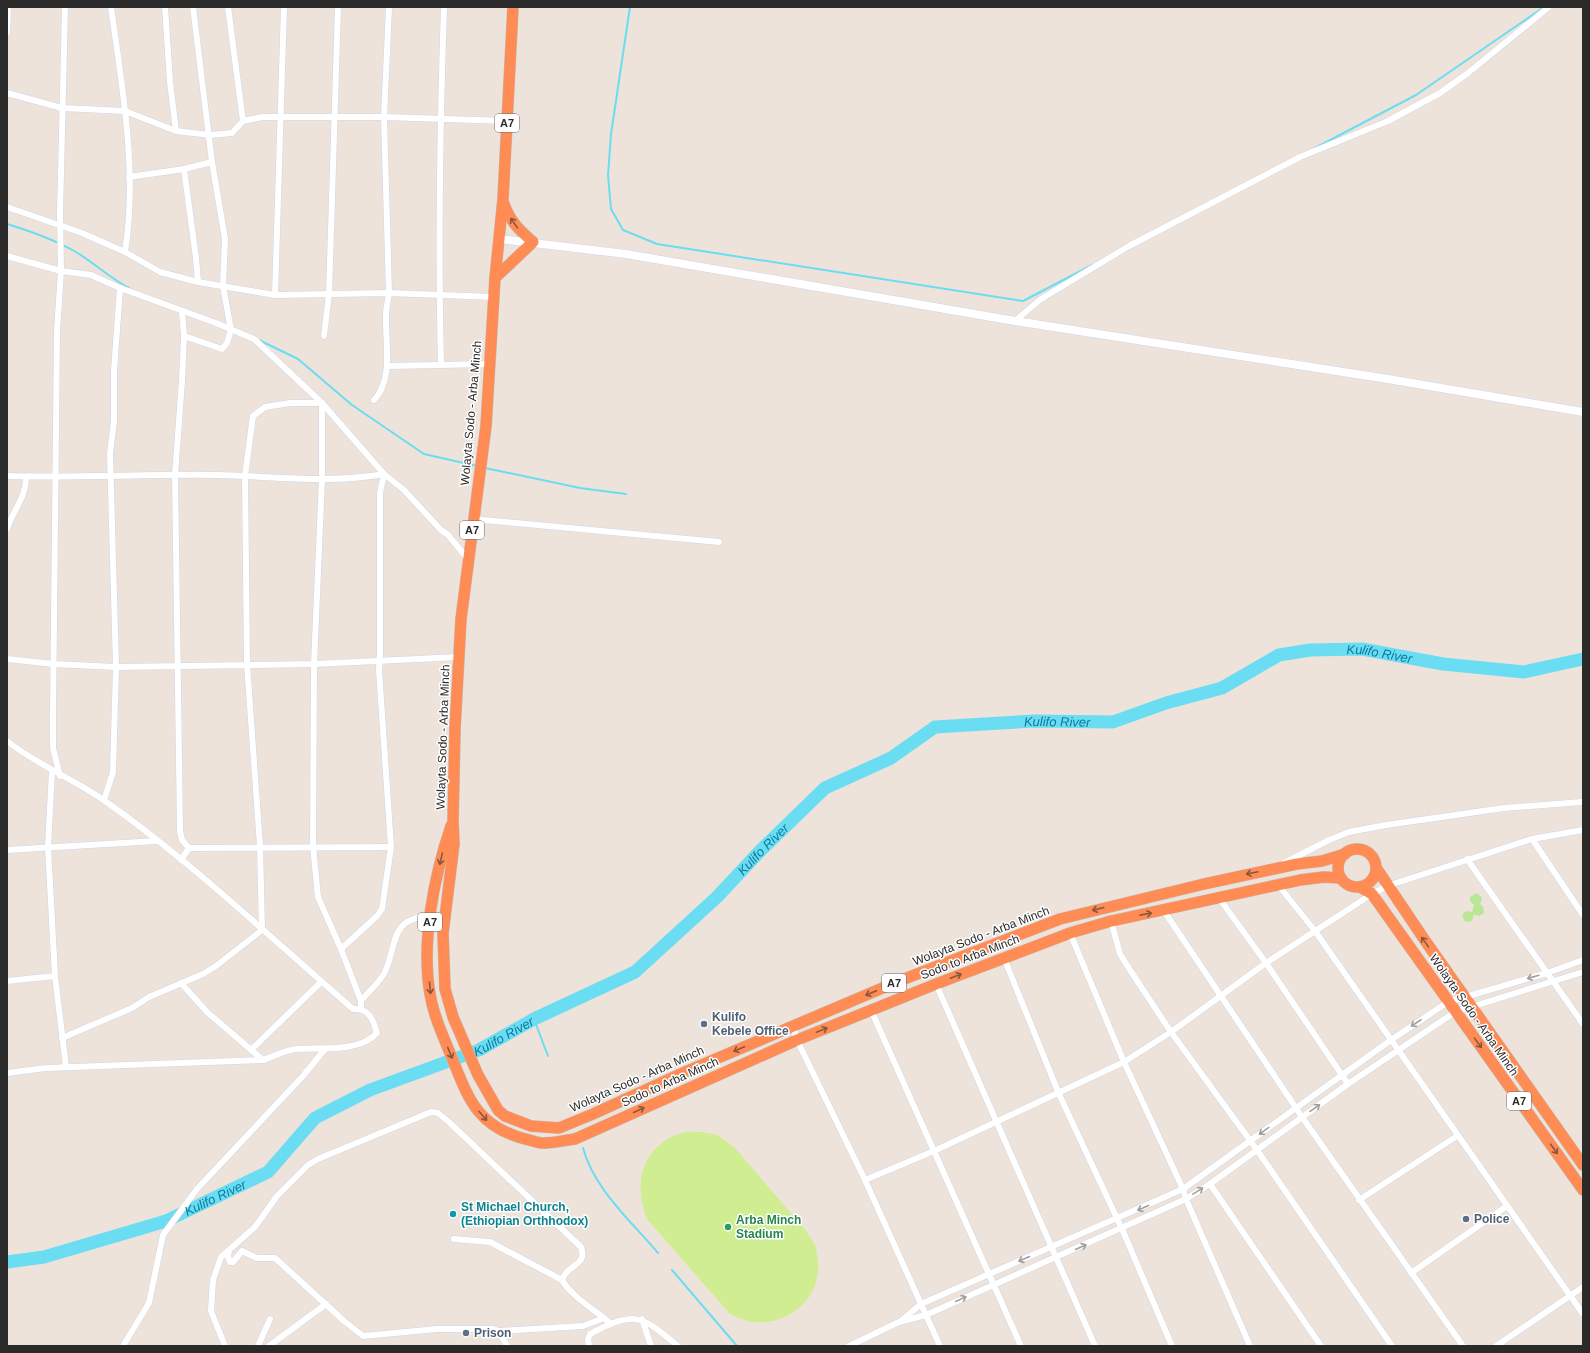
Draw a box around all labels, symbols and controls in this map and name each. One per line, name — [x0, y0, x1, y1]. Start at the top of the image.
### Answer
road number: A7 — [495, 114, 519, 132]
one-way arrow — [509, 218, 518, 229]
street label: Wolayta Sodo - Arba Minch — [458, 340, 484, 486]
road number: A7 — [460, 521, 484, 539]
water label: Kulifo River — [1346, 642, 1414, 666]
street label: Wolayta Sodo - Arba Minch — [433, 664, 453, 810]
water label: Kulifo River — [1024, 714, 1091, 730]
water label: Kulifo River — [734, 820, 792, 878]
one-way arrow — [437, 852, 445, 865]
one-way arrow — [1246, 870, 1259, 878]
street label: Wolayta Sodo - Arba Minch — [911, 903, 1051, 969]
one-way arrow — [1092, 906, 1105, 913]
one-way arrow — [1139, 910, 1152, 918]
road number: A7 — [418, 913, 442, 931]
street label: Sodo to Arba Minch — [919, 932, 1021, 982]
one-way arrow — [1421, 936, 1429, 947]
street label: Wolayta Sodo - Arba Minch — [1427, 952, 1521, 1078]
one-way arrow — [949, 972, 961, 980]
road number: A7 — [882, 974, 906, 992]
one-way arrow — [1527, 974, 1540, 981]
one-way arrow — [426, 981, 433, 994]
one-way arrow — [866, 990, 878, 997]
place label: Kulifo Kebele Office — [712, 1010, 789, 1038]
water label: Kulifo River — [472, 1014, 537, 1059]
marker: Kulifo Kebele Office — [699, 1019, 709, 1029]
one-way arrow — [1410, 1020, 1422, 1028]
one-way arrow — [816, 1025, 828, 1033]
one-way arrow — [1474, 1038, 1482, 1049]
street label: Wolayta Sodo - Arba Minch — [568, 1043, 706, 1115]
one-way arrow — [733, 1046, 745, 1053]
one-way arrow — [447, 1047, 454, 1059]
street label: Sodo to Arba Minch — [619, 1054, 721, 1110]
road number: A7 — [1507, 1092, 1531, 1110]
one-way arrow — [1309, 1104, 1320, 1112]
one-way arrow — [633, 1106, 645, 1113]
one-way arrow — [478, 1111, 487, 1121]
one-way arrow — [1259, 1127, 1270, 1135]
one-way arrow — [1549, 1143, 1558, 1154]
water label: Kulifo River — [182, 1176, 249, 1219]
one-way arrow — [1192, 1187, 1204, 1195]
place label: St Michael Church, (Ethiopian Orthhodox) — [461, 1200, 588, 1228]
one-way arrow — [1137, 1204, 1149, 1212]
marker: St Michael Church, (Ethiopian Orthhodox) — [448, 1209, 458, 1219]
place label: Police — [1474, 1212, 1510, 1226]
place label: Arba Minch Stadium — [736, 1213, 801, 1241]
marker: Police — [1461, 1214, 1471, 1224]
marker: Arba Minch Stadium — [723, 1222, 733, 1232]
one-way arrow — [1074, 1243, 1086, 1250]
one-way arrow — [1018, 1256, 1030, 1263]
one-way arrow — [955, 1295, 967, 1302]
place label: Prison — [474, 1326, 511, 1340]
marker: Prison — [461, 1328, 471, 1338]

